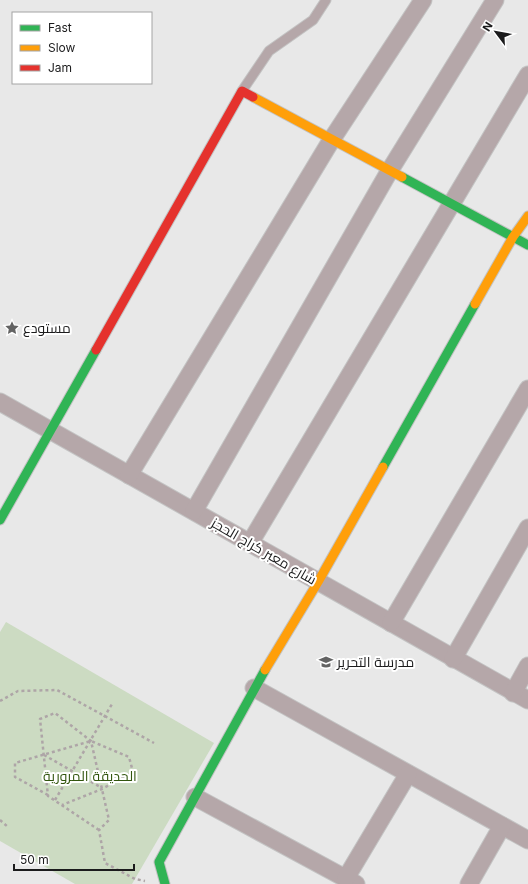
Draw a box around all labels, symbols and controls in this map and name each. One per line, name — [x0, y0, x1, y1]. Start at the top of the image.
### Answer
legend — [12, 12, 152, 84]
north arrow — [476, 12, 516, 52]
text: N — [479, 19, 496, 34]
text: Fast — [48, 20, 72, 35]
text: Slow — [48, 40, 76, 55]
text: Jam — [48, 60, 72, 75]
place label: مستودع — [23, 319, 71, 337]
place icon: مستودع — [4, 320, 20, 336]
street label: شارع معبر كراج الحجز — [207, 513, 320, 588]
place label: مدرسة التحرير — [336, 653, 414, 670]
school or university icon: مدرسة التحرير — [318, 654, 334, 670]
park label: الحديقة المرورية — [43, 767, 137, 784]
scale bar — [14, 846, 134, 872]
text: 50 m — [20, 852, 49, 867]

